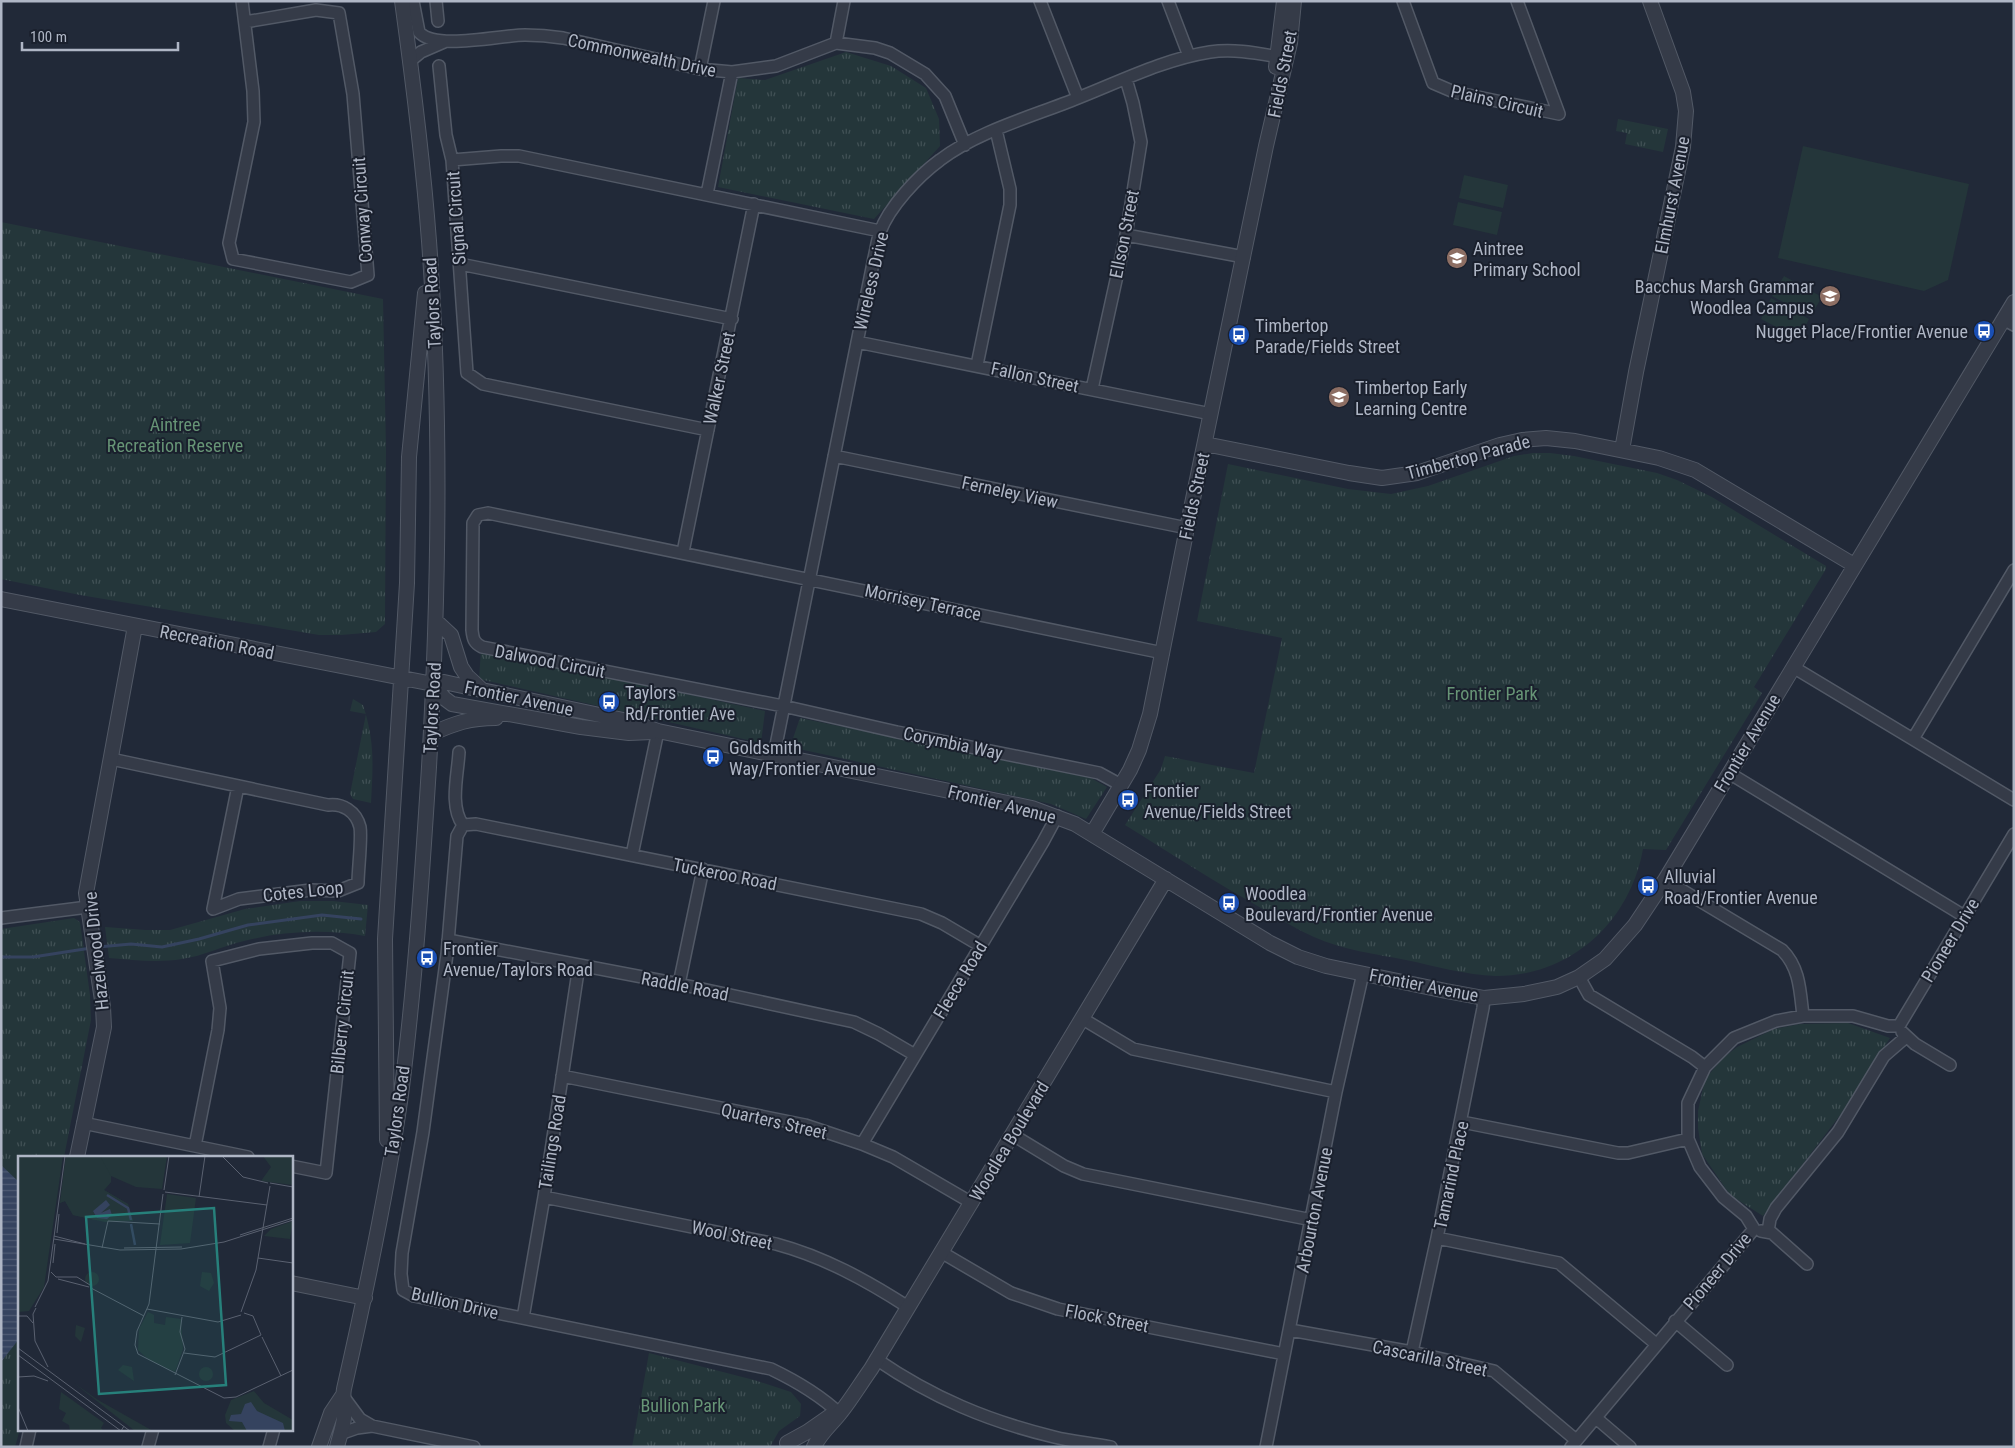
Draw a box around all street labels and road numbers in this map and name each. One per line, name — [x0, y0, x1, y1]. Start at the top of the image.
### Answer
street label: Fields Street — [1263, 28, 1301, 120]
street label: Commonwealth Drive — [566, 29, 718, 81]
street label: Plains Circuit — [1449, 80, 1545, 122]
street label: Elmhurst Avenue — [1650, 135, 1694, 255]
street label: Conway Circuit — [348, 156, 376, 264]
street label: Signal Circuit — [442, 170, 470, 266]
street label: Ellson Street — [1105, 188, 1143, 280]
street label: Wireless Drive — [849, 230, 893, 332]
street label: Taylors Road — [419, 257, 445, 349]
street label: Walker Street — [699, 330, 739, 426]
street label: Fallon Street — [989, 357, 1081, 397]
street label: Timbertop Parade — [1404, 430, 1532, 484]
street label: Fields Street — [1174, 450, 1214, 542]
street label: Ferneley View — [960, 472, 1060, 513]
street label: Morrisey Terrace — [863, 579, 983, 625]
street label: Recreation Road — [158, 621, 276, 663]
street label: Dalwood Circuit — [493, 640, 607, 682]
street label: Taylors Road — [419, 662, 445, 754]
street label: Frontier Avenue — [463, 676, 575, 720]
street label: Frontier Avenue — [1709, 690, 1785, 796]
street label: Corymbia Way — [901, 722, 1005, 764]
street label: Frontier Avenue — [946, 780, 1058, 828]
street label: Tuckeroo Road — [671, 854, 779, 894]
street label: Cotes Loop — [262, 876, 344, 906]
street label: Hazelwood Drive — [79, 891, 113, 1011]
street label: Pioneer Drive — [1917, 894, 1983, 986]
street label: Fleece Road — [929, 937, 991, 1023]
street label: Frontier Avenue — [1368, 964, 1480, 1006]
street label: Raddle Road — [639, 967, 731, 1005]
street label: Bilberry Circuit — [326, 969, 358, 1075]
street label: Taylors Road — [380, 1064, 414, 1158]
street label: Woodlea Boulevard — [965, 1077, 1053, 1205]
street label: Tailings Road — [534, 1093, 570, 1191]
street label: Quarters Street — [719, 1099, 829, 1143]
street label: Tamarind Place — [1429, 1119, 1473, 1231]
street label: Arbourton Avenue — [1292, 1146, 1336, 1274]
street label: Wool Street — [690, 1216, 774, 1254]
street label: Pioneer Drive — [1679, 1228, 1755, 1314]
street label: Bullion Drive — [409, 1283, 501, 1323]
street label: Flock Street — [1063, 1300, 1151, 1336]
street label: Cascarilla Street — [1371, 1336, 1489, 1380]

